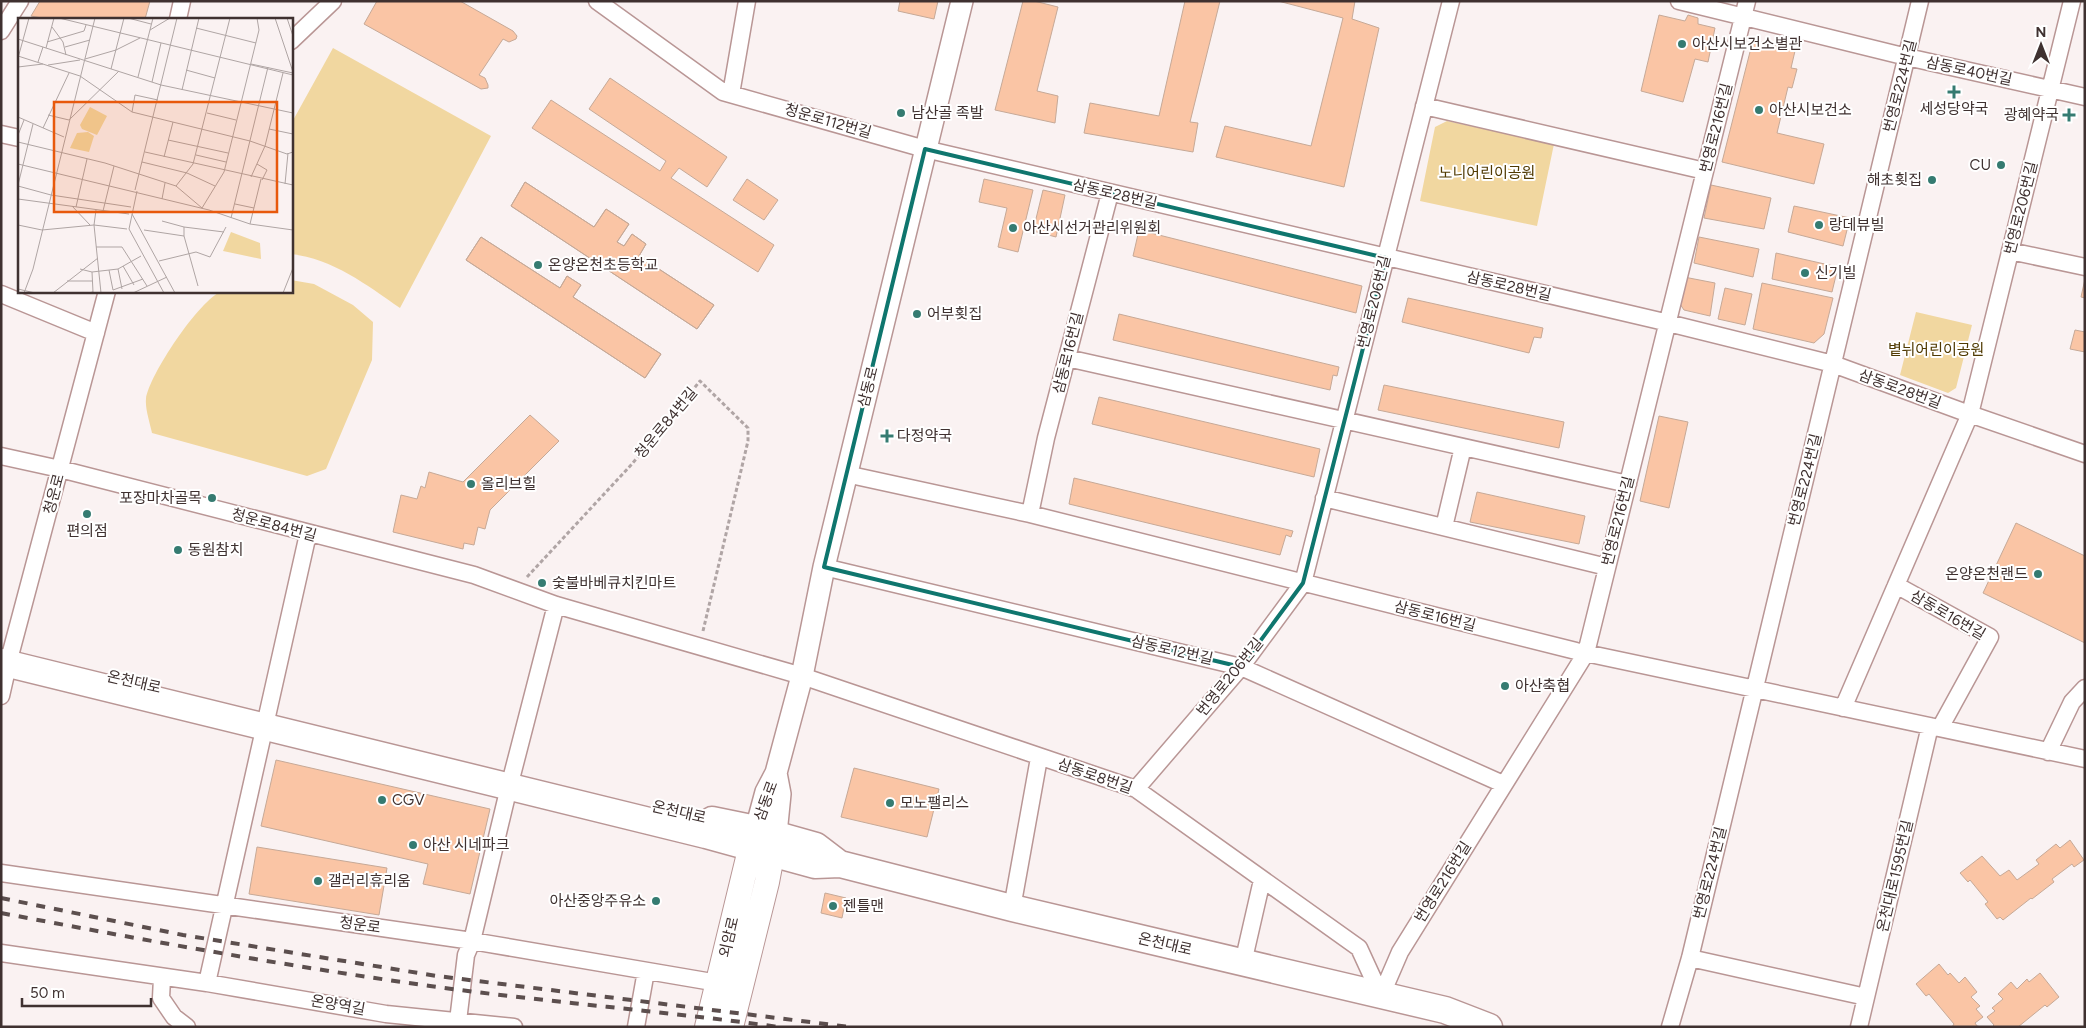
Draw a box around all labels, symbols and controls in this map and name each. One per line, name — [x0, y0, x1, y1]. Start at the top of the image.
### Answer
inset map — [18, 18, 292, 292]
north arrow — [2016, 20, 2066, 70]
text: N — [2036, 24, 2046, 41]
place label: 아산시보건소별관 — [1692, 35, 1803, 53]
marker: 아산시보건소별관 — [1676, 38, 1688, 50]
street label: 번영로224번길 — [1880, 38, 1920, 134]
street label: 삼동로40번길 — [1924, 53, 2014, 89]
street label: 번영로216번길 — [1696, 81, 1736, 175]
marker: 세성당약국 — [1948, 86, 1960, 98]
street label: 청운로112번길 — [782, 100, 874, 142]
place label: 세성당약국 — [1919, 100, 1989, 118]
place label: 아산시보건소 — [1769, 101, 1852, 119]
place label: 남산골 족발 — [911, 104, 984, 122]
marker: 아산시보건소 — [1753, 104, 1765, 116]
place label: 광혜약국 — [2004, 106, 2059, 124]
marker: 남산골 족발 — [895, 107, 907, 119]
marker: 광혜약국 — [2063, 109, 2075, 121]
place label: CU — [1970, 156, 1991, 174]
marker: CU — [1995, 159, 2007, 171]
street label: 번영로206번길 — [2001, 159, 2041, 257]
park label: 노니어린이공원 — [1439, 164, 1535, 182]
place label: 해초횟집 — [1867, 171, 1922, 189]
marker: 해초횟집 — [1926, 174, 1938, 186]
street label: 삼동로28번길 — [1071, 175, 1159, 213]
place label: 랑데뷰빌 — [1829, 216, 1884, 234]
place label: 아산시선거관리위원회 — [1023, 219, 1161, 237]
marker: 랑데뷰빌 — [1813, 219, 1825, 231]
marker: 아산시선거관리위원회 — [1007, 222, 1019, 234]
street label: 번영로206번길 — [1354, 253, 1394, 351]
place label: 온양온천초등학교 — [548, 256, 658, 274]
marker: 온양온천초등학교 — [532, 259, 544, 271]
place label: 신기빌 — [1815, 264, 1856, 282]
street label: 삼동로28번길 — [1465, 267, 1553, 305]
marker: 신기빌 — [1799, 267, 1811, 279]
place label: 어부횟집 — [927, 305, 982, 323]
marker: 어부횟집 — [911, 308, 923, 320]
street label: 삼동로16번길 — [1049, 310, 1087, 396]
park label: 볕뉘어린이공원 — [1888, 341, 1984, 359]
street label: 삼동로 — [854, 365, 882, 409]
street label: 삼동로28번길 — [1856, 366, 1944, 412]
street label: 청운로84번길 — [631, 384, 701, 462]
place label: 다정약국 — [897, 427, 952, 445]
marker: 다정약국 — [881, 430, 893, 442]
street label: 번영로224번길 — [1785, 432, 1825, 528]
street label: 청운로 — [40, 472, 68, 516]
street label: 번영로216번길 — [1598, 474, 1638, 568]
place label: 올리브힐 — [481, 475, 536, 493]
marker: 올리브힐 — [465, 478, 477, 490]
place label: 포장마차골목 — [119, 489, 202, 507]
marker: 포장마차골목 — [206, 492, 218, 504]
street label: 청운로84번길 — [229, 505, 319, 545]
marker: 편의점 — [81, 508, 93, 520]
place label: 편의점 — [66, 522, 108, 540]
place label: 동원참치 — [188, 541, 243, 559]
marker: 동원참치 — [172, 544, 184, 556]
place label: 온양온천랜드 — [1945, 565, 2028, 583]
marker: 온양온천랜드 — [2032, 568, 2044, 580]
place label: 숯불바베큐치킨마트 — [552, 574, 676, 592]
marker: 숯불바베큐치킨마트 — [536, 577, 548, 589]
street label: 삼동로16번길 — [1907, 586, 1989, 644]
street label: 삼동로16번길 — [1392, 597, 1478, 635]
street label: 삼동로12번길 — [1129, 632, 1215, 668]
street label: 번영로206번길 — [1193, 634, 1267, 720]
street label: 온천대로 — [105, 667, 163, 697]
place label: 아산축협 — [1515, 677, 1570, 695]
marker: 아산축협 — [1499, 680, 1511, 692]
street label: 삼동로8번길 — [1055, 755, 1135, 797]
street label: 삼동로 — [750, 778, 782, 824]
place label: CGV — [392, 791, 425, 809]
marker: CGV — [376, 794, 388, 806]
place label: 모노팰리스 — [900, 794, 969, 812]
street label: 온천대로 — [650, 797, 708, 827]
marker: 모노팰리스 — [884, 797, 896, 809]
street label: 온천대로1595번길 — [1873, 818, 1917, 934]
street label: 번영로224번길 — [1690, 825, 1730, 921]
place label: 아산 시네파크 — [423, 836, 510, 854]
street label: 번영로216번길 — [1411, 838, 1475, 926]
marker: 아산 시네파크 — [407, 839, 419, 851]
place label: 갤러리휴리움 — [328, 872, 411, 890]
marker: 갤러리휴리움 — [312, 875, 324, 887]
place label: 아산중앙주유소 — [549, 892, 646, 910]
marker: 아산중앙주유소 — [650, 895, 662, 907]
place label: 젠틀맨 — [843, 897, 884, 915]
marker: 젠틀맨 — [827, 900, 839, 912]
street label: 청운로 — [338, 913, 382, 937]
street label: 외암로 — [716, 915, 742, 959]
street label: 온천대로 — [1136, 929, 1194, 959]
scale bar — [22, 976, 151, 1008]
text: 50 m — [30, 984, 65, 1002]
street label: 온양역길 — [309, 991, 367, 1019]

